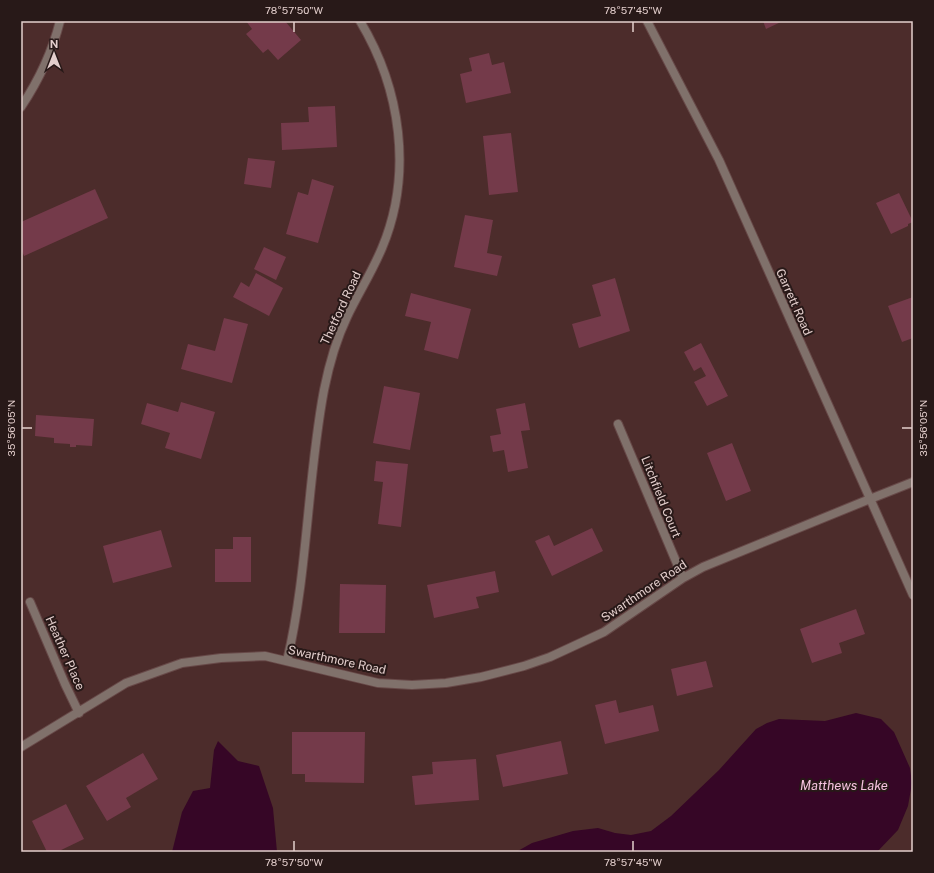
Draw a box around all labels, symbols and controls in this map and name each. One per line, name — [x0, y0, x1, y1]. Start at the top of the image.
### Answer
text: 78°57'50"W — [265, 4, 324, 16]
text: 78°57'45"W — [604, 4, 663, 16]
north arrow — [34, 34, 74, 74]
text: N — [50, 38, 58, 50]
street label: Garrett Road — [773, 267, 815, 337]
street label: Thetford Road — [318, 269, 364, 347]
text: 35°56'05"N — [5, 400, 17, 456]
text: 35°56'05"N — [917, 400, 929, 456]
street label: Litchfield Court — [638, 454, 684, 540]
street label: Swarthmore Road — [599, 557, 689, 625]
street label: Heather Place — [42, 614, 88, 692]
street label: Swarthmore Road — [287, 643, 387, 677]
water label: Matthews Lake — [800, 778, 888, 793]
text: 78°57'50"W — [265, 856, 324, 868]
text: 78°57'45"W — [604, 856, 663, 868]

